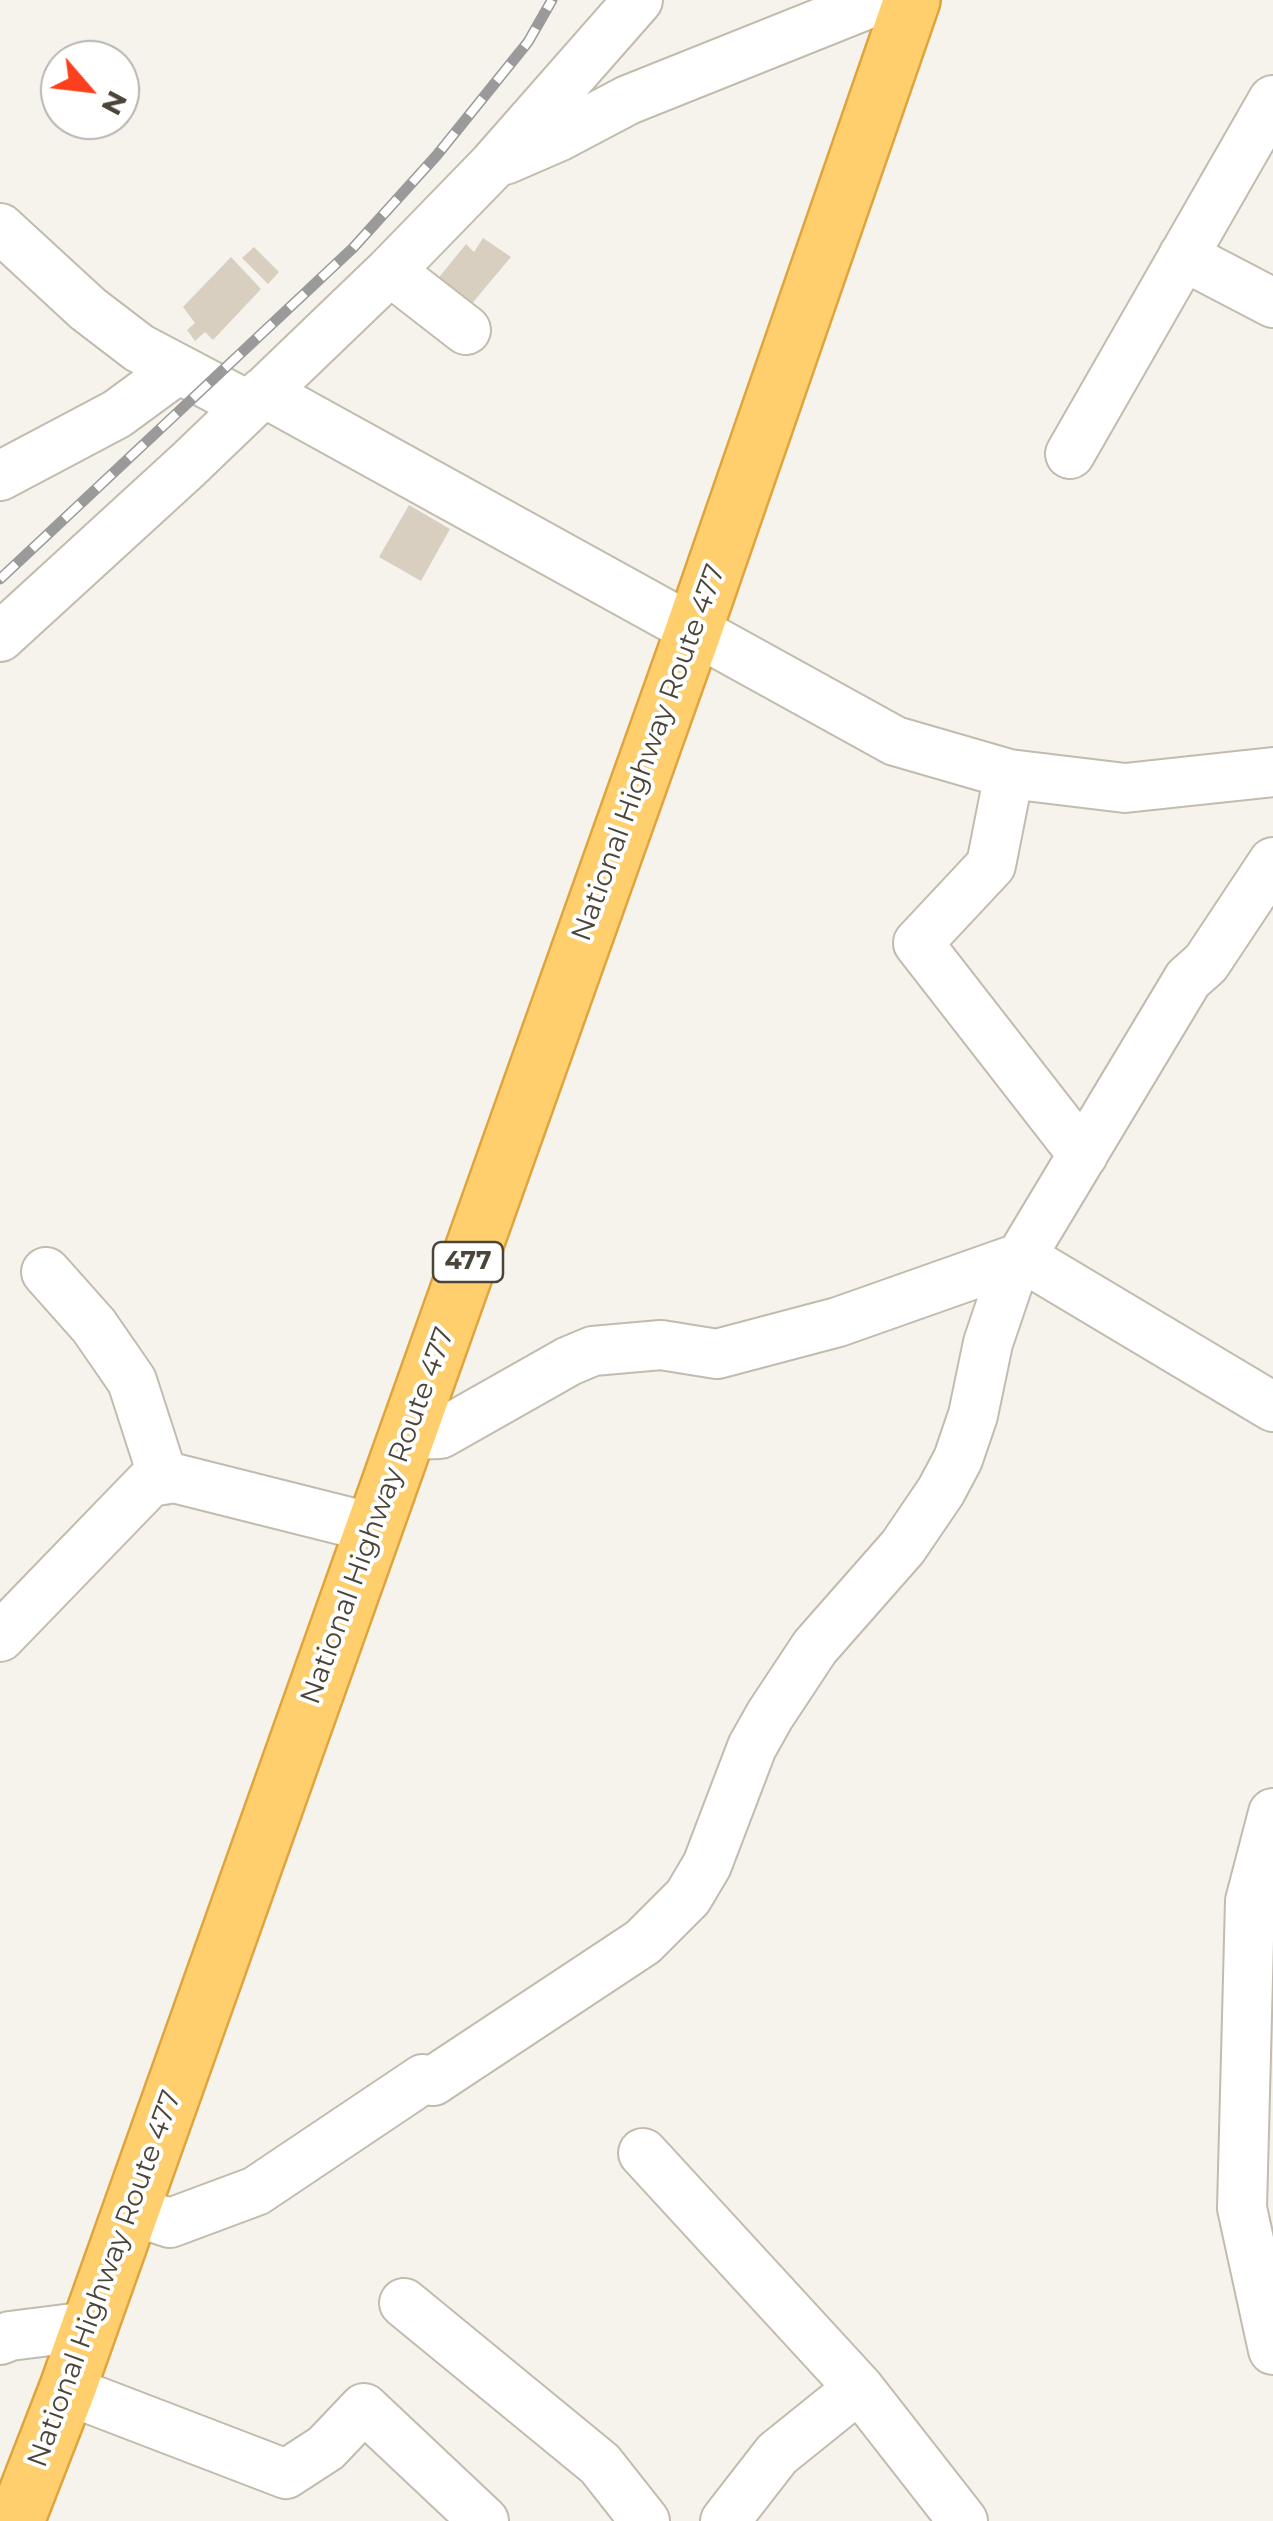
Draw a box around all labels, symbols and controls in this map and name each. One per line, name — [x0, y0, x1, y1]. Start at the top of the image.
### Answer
north arrow — [40, 40, 140, 140]
text: N — [94, 85, 135, 121]
street label: National Highway Route 477 — [565, 560, 733, 946]
road number: 477 — [433, 1242, 503, 1282]
street label: National Highway Route 477 — [294, 1323, 462, 1709]
street label: National Highway Route 477 — [21, 2086, 189, 2472]

